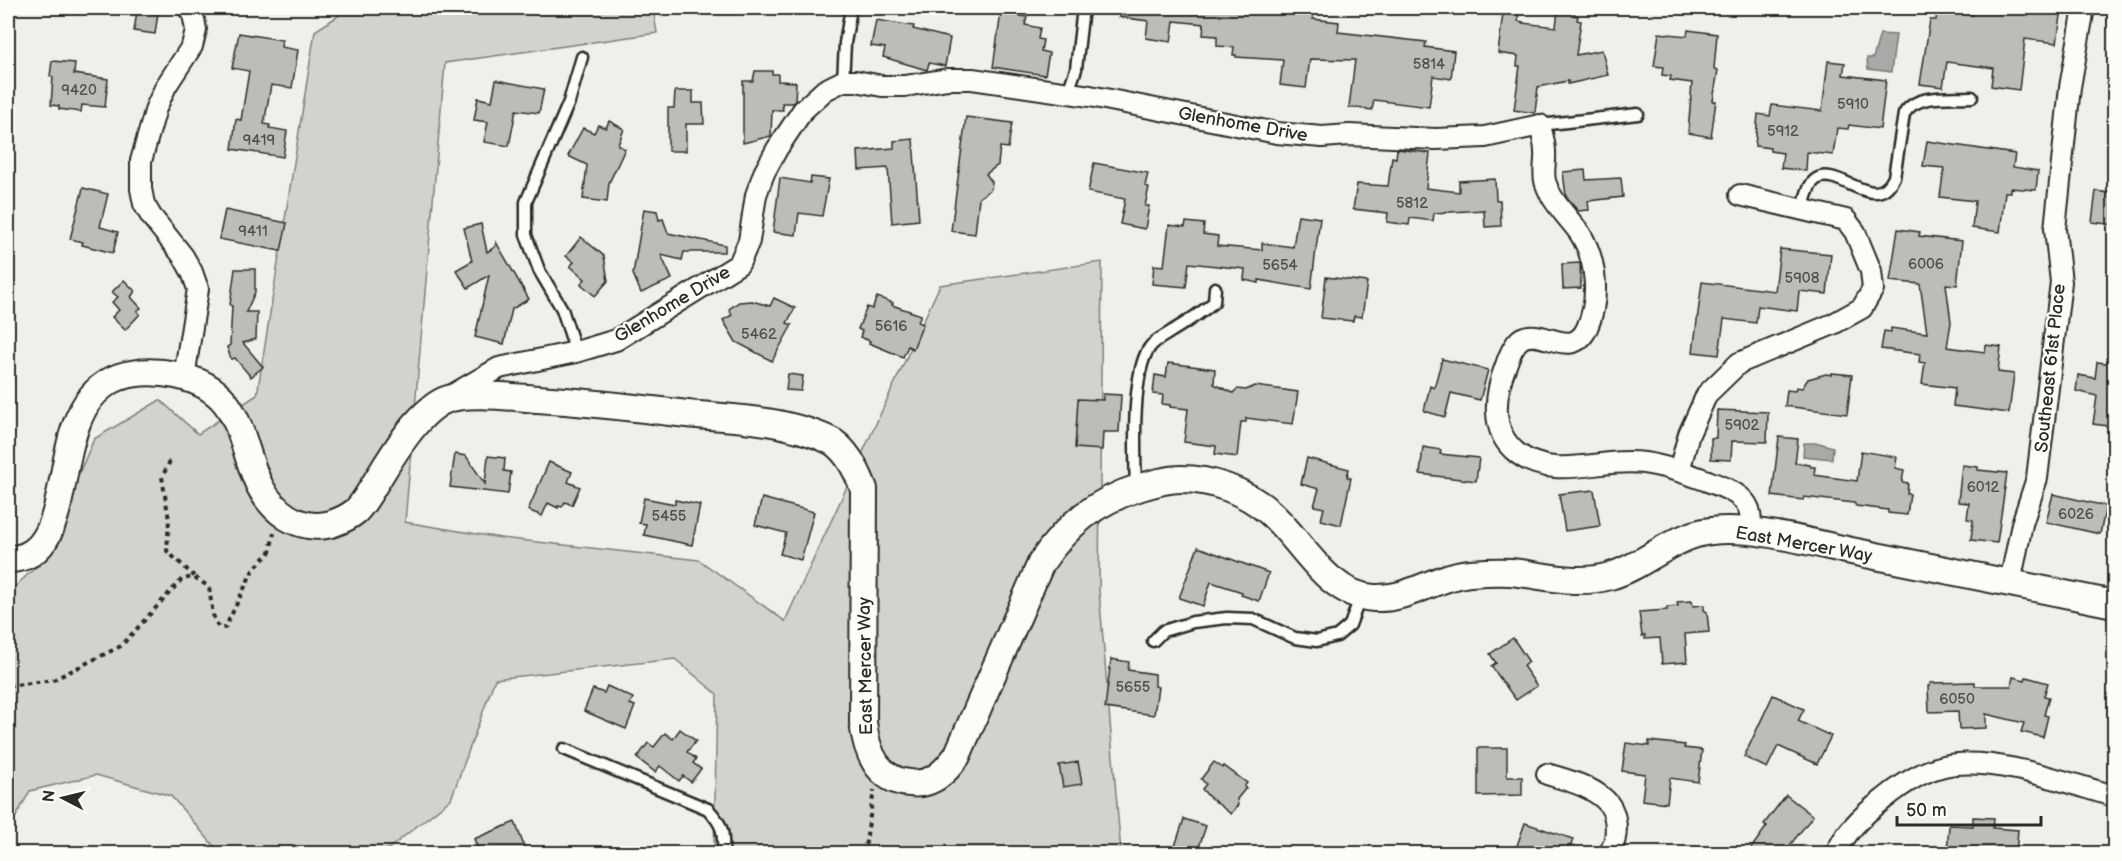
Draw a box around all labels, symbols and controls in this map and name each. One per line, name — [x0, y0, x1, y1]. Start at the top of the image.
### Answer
house number: 5814 — [1413, 55, 1445, 74]
house number: 9420 — [61, 81, 97, 100]
house number: 5910 — [1837, 95, 1869, 114]
street label: Glenhome Drive — [1177, 103, 1310, 146]
house number: 5912 — [1767, 122, 1799, 141]
house number: 9419 — [243, 131, 275, 150]
house number: 5812 — [1396, 194, 1428, 213]
house number: 9411 — [238, 222, 268, 241]
house number: 6006 — [1908, 255, 1944, 274]
house number: 5654 — [1262, 256, 1298, 275]
street label: Glenhome Drive — [611, 261, 734, 347]
house number: 5908 — [1785, 269, 1820, 288]
street label: Southeast 61st Place — [2031, 282, 2070, 453]
house number: 5616 — [875, 317, 907, 336]
house number: 5462 — [741, 325, 777, 344]
house number: 5902 — [1725, 416, 1760, 435]
house number: 6012 — [1967, 478, 1999, 497]
house number: 6026 — [2058, 505, 2094, 524]
house number: 5455 — [652, 507, 686, 526]
street label: East Mercer Way — [1734, 522, 1875, 567]
street label: East Mercer Way — [854, 596, 877, 735]
house number: 5655 — [1116, 678, 1150, 697]
house number: 6050 — [1939, 690, 1975, 709]
north arrow — [33, 768, 93, 828]
text: N — [39, 789, 60, 803]
scale bar — [1897, 789, 2041, 827]
text: 50 m — [1906, 800, 1947, 821]

